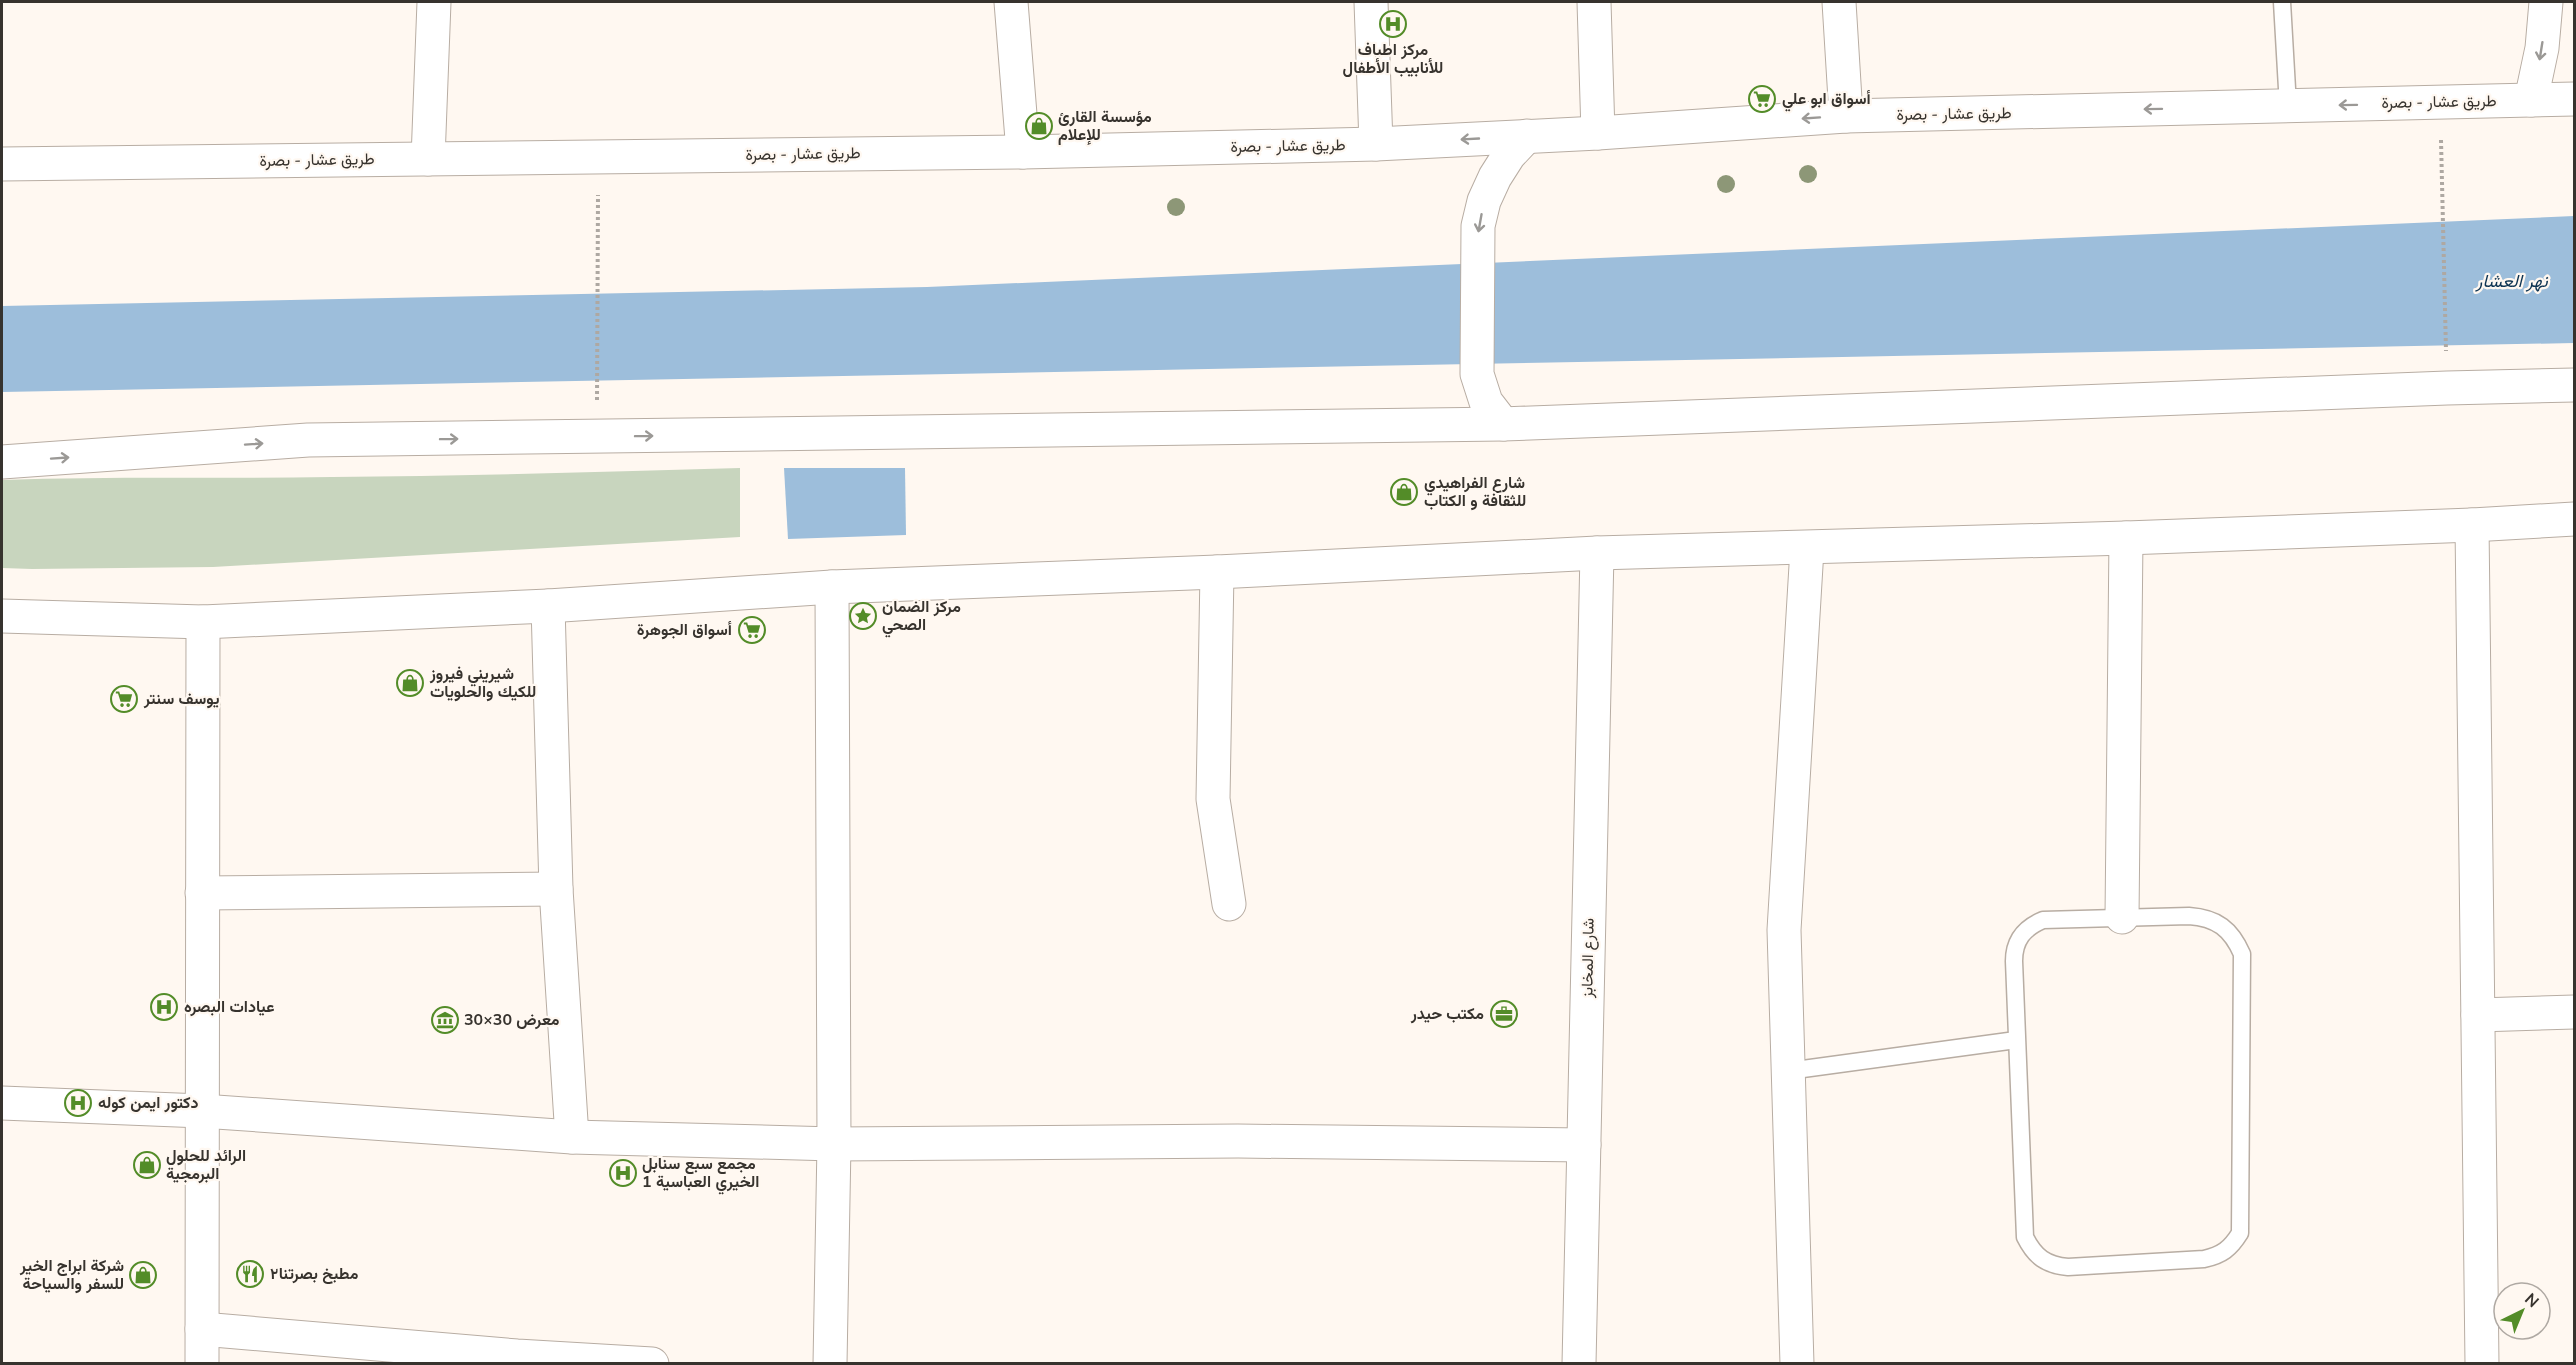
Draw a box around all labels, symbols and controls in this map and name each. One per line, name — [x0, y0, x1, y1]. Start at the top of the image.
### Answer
hospital icon: مركز اطياف للأنابيب الأطفال — [1378, 9, 1408, 39]
place label: مركز اطياف للأنابيب الأطفال — [1343, 39, 1443, 79]
one-way arrow — [2535, 41, 2546, 60]
supermarket icon: أسواق ابو علي — [1747, 84, 1777, 114]
place label: أسواق ابو علي — [1782, 88, 1871, 112]
street label: طريق عشار - بصرة — [2381, 90, 2497, 114]
one-way arrow — [2339, 99, 2359, 110]
street label: طريق عشار - بصرة — [1896, 102, 2012, 126]
one-way arrow — [2144, 103, 2164, 115]
place label: مؤسسة القارئ للإعلام — [1058, 106, 1152, 146]
shop icon: مؤسسة القارئ للإعلام — [1024, 111, 1054, 141]
one-way arrow — [1802, 113, 1822, 124]
street label: طريق عشار - بصرة — [1230, 134, 1346, 158]
one-way arrow — [1460, 134, 1480, 145]
street label: طريق عشار - بصرة — [745, 142, 861, 166]
street label: طريق عشار - بصرة — [259, 148, 375, 172]
one-way arrow — [1474, 212, 1485, 232]
water label: نهر العشار — [2475, 269, 2549, 293]
one-way arrow — [634, 430, 654, 442]
one-way arrow — [439, 433, 459, 445]
one-way arrow — [244, 438, 264, 449]
one-way arrow — [49, 452, 69, 463]
place label: شارع الفراهيدي للثقافة و الكتاب — [1424, 472, 1526, 512]
shop icon: شارع الفراهيدي للثقافة و الكتاب — [1389, 477, 1419, 507]
place label: مركز الضمان الصحي — [882, 596, 961, 638]
place icon: مركز الضمان الصحي — [848, 601, 878, 631]
supermarket icon: أسواق الجوهرة — [737, 615, 767, 645]
place label: أسواق الجوهرة — [637, 619, 732, 641]
place label: شيريني فيروز للكيك والحلويات — [429, 663, 536, 703]
shop icon: شيريني فيروز للكيك والحلويات — [395, 668, 425, 698]
supermarket icon: يوسف سنتر — [109, 684, 139, 714]
place label: يوسف سنتر — [143, 688, 220, 710]
street label: شارع المخابز — [1576, 918, 1600, 999]
hospital icon: عيادات البصره — [149, 992, 179, 1022]
place label: عيادات البصره — [184, 996, 275, 1018]
office icon: مكتب حيدر — [1489, 999, 1519, 1029]
place label: مكتب حيدر — [1410, 1003, 1484, 1025]
museum icon: معرض 30×30 — [430, 1005, 460, 1035]
place label: معرض 30×30 — [464, 1009, 560, 1031]
hospital icon: دكتور ايمن كوله — [63, 1088, 93, 1118]
place label: دكتور ايمن كوله — [98, 1092, 198, 1114]
place label: الرائد للحلول البرمجية — [166, 1145, 246, 1185]
shop icon: الرائد للحلول البرمجية — [132, 1150, 162, 1180]
place label: مجمع سبع سنابل الخيري العباسية 1 — [642, 1153, 760, 1195]
hospital icon: مجمع سبع سنابل الخيري العباسية 1 — [608, 1158, 638, 1188]
place label: شركة ابراج الخير للسفر والسياحة — [19, 1255, 124, 1295]
restaurant icon: مطبخ بصرتنا٢ — [235, 1259, 265, 1289]
shop icon: شركة ابراج الخير للسفر والسياحة — [128, 1260, 158, 1290]
place label: مطبخ بصرتنا٢ — [270, 1263, 359, 1285]
north arrow — [2492, 1281, 2552, 1341]
text: N — [2520, 1289, 2543, 1313]

